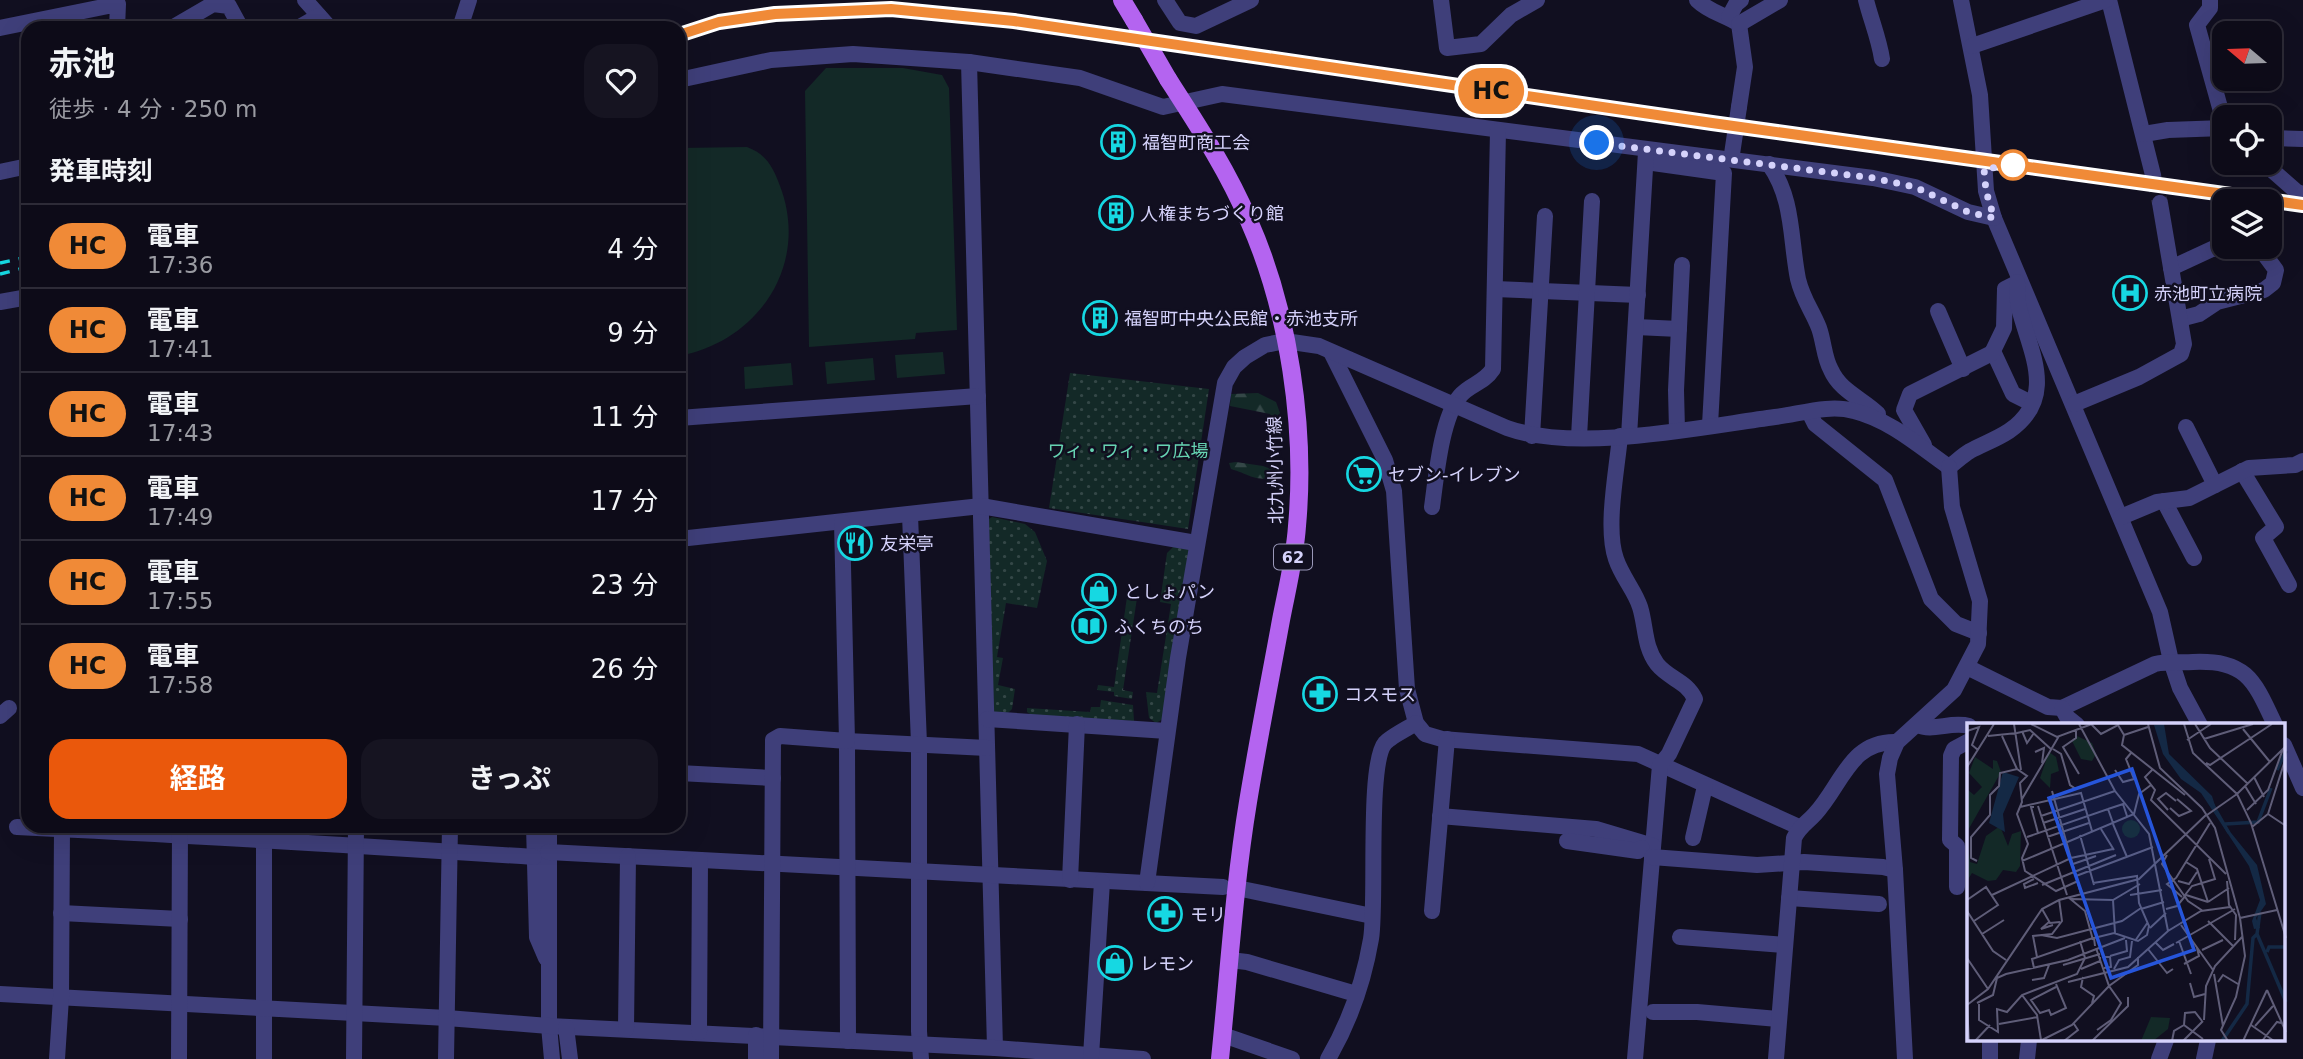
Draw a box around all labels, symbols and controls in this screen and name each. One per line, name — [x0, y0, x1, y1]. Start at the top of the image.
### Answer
north arrow — [2212, 21, 2282, 91]
map controls — [2212, 21, 2282, 259]
text: 赤池 — [49, 44, 115, 83]
button: heart — [584, 44, 658, 118]
line badge: HC — [1460, 68, 1522, 114]
text: HC — [1472, 77, 1510, 105]
text: 徒歩 · 4 分 · 250 m — [49, 96, 257, 122]
button: locate — [2212, 105, 2282, 175]
building icon: 福智町商工会 — [1099, 123, 1137, 161]
your location — [1579, 125, 1614, 160]
place label: 福智町商工会 — [1142, 132, 1250, 153]
unlabelled marker — [1998, 150, 2028, 180]
text: 発車時刻 — [49, 156, 153, 186]
button: layers — [2212, 189, 2282, 259]
building icon: 人権まちづくり館 — [1097, 194, 1135, 232]
place label: 人権まちづくり館 — [1140, 203, 1284, 224]
text: 電車 — [147, 221, 199, 251]
text: HC — [69, 232, 106, 260]
text: 4 分 — [607, 234, 658, 264]
text: 17:36 — [147, 252, 213, 278]
hospital icon: 赤池町立病院 — [2111, 274, 2149, 312]
place label: 赤池町立病院 — [2154, 283, 2262, 304]
building icon: 福智町中央公民館・赤池支所 — [1081, 299, 1119, 337]
text: 電車 — [147, 305, 199, 335]
place label: 福智町中央公民館・赤池支所 — [1124, 308, 1358, 329]
text: HC — [69, 316, 106, 344]
text: 9 分 — [607, 318, 658, 348]
text: 17:41 — [147, 336, 213, 362]
text: 電車 — [147, 389, 199, 419]
text: HC — [69, 400, 106, 428]
text: 11 分 — [591, 402, 658, 432]
street label: 北九州小竹線 — [1264, 416, 1286, 524]
text: 17:43 — [147, 420, 213, 446]
park label: ワィ・ワィ・ワ広場 — [1048, 440, 1208, 461]
supermarket icon: セブン-イレブン — [1345, 455, 1383, 493]
place label: セブン-イレブン — [1388, 464, 1521, 485]
text: 電車 — [147, 473, 199, 503]
text: HC — [69, 484, 106, 512]
text: 17 分 — [591, 486, 658, 516]
text: 17:49 — [147, 504, 213, 530]
restaurant icon: 友栄亭 — [836, 524, 874, 562]
place label: 友栄亭 — [880, 533, 934, 554]
road number: 62 — [1274, 544, 1312, 570]
text: 電車 — [147, 557, 199, 587]
text: HC — [69, 568, 106, 596]
text: 23 分 — [591, 570, 658, 600]
shop icon: としょパン — [1080, 572, 1118, 610]
place label: としょパン — [1124, 581, 1215, 602]
text: 17:55 — [147, 588, 213, 614]
library icon: ふくちのち — [1070, 607, 1108, 645]
place label: ふくちのち — [1114, 616, 1204, 637]
text: 電車 — [147, 641, 199, 671]
text: HC — [69, 652, 106, 680]
text: 26 分 — [591, 654, 658, 684]
text: 17:58 — [147, 672, 213, 698]
pharmacy icon: コスモス — [1301, 675, 1339, 713]
place label: コスモス — [1344, 684, 1416, 705]
inset map — [1967, 723, 2286, 1042]
button: 経路 — [49, 739, 347, 819]
button: きっぷ — [361, 739, 658, 819]
pharmacy icon: モリ — [1146, 895, 1184, 933]
place label: モリ — [1190, 904, 1226, 925]
shop icon: レモン — [1096, 944, 1134, 982]
place label: レモン — [1140, 953, 1194, 974]

